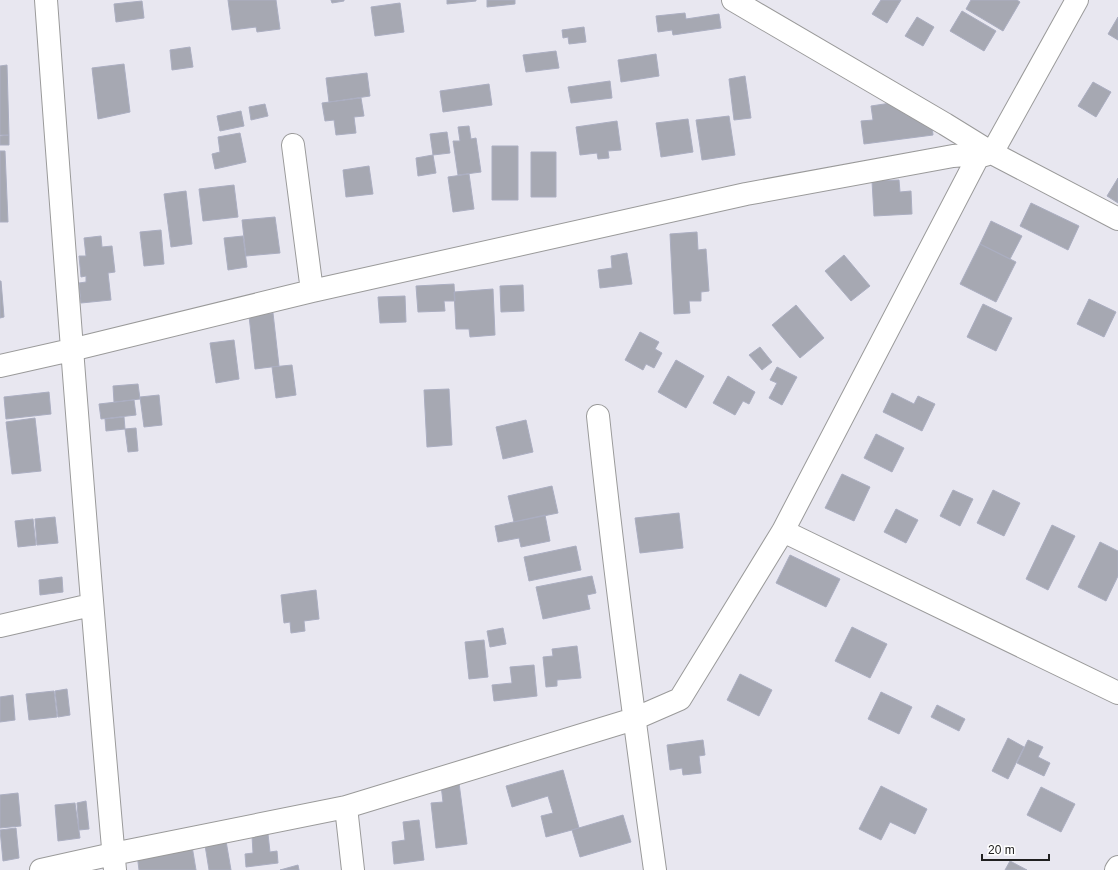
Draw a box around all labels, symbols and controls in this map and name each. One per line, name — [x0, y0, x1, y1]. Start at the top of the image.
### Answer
scale bar — [982, 836, 1049, 862]
text: 20 m — [988, 843, 1015, 857]

